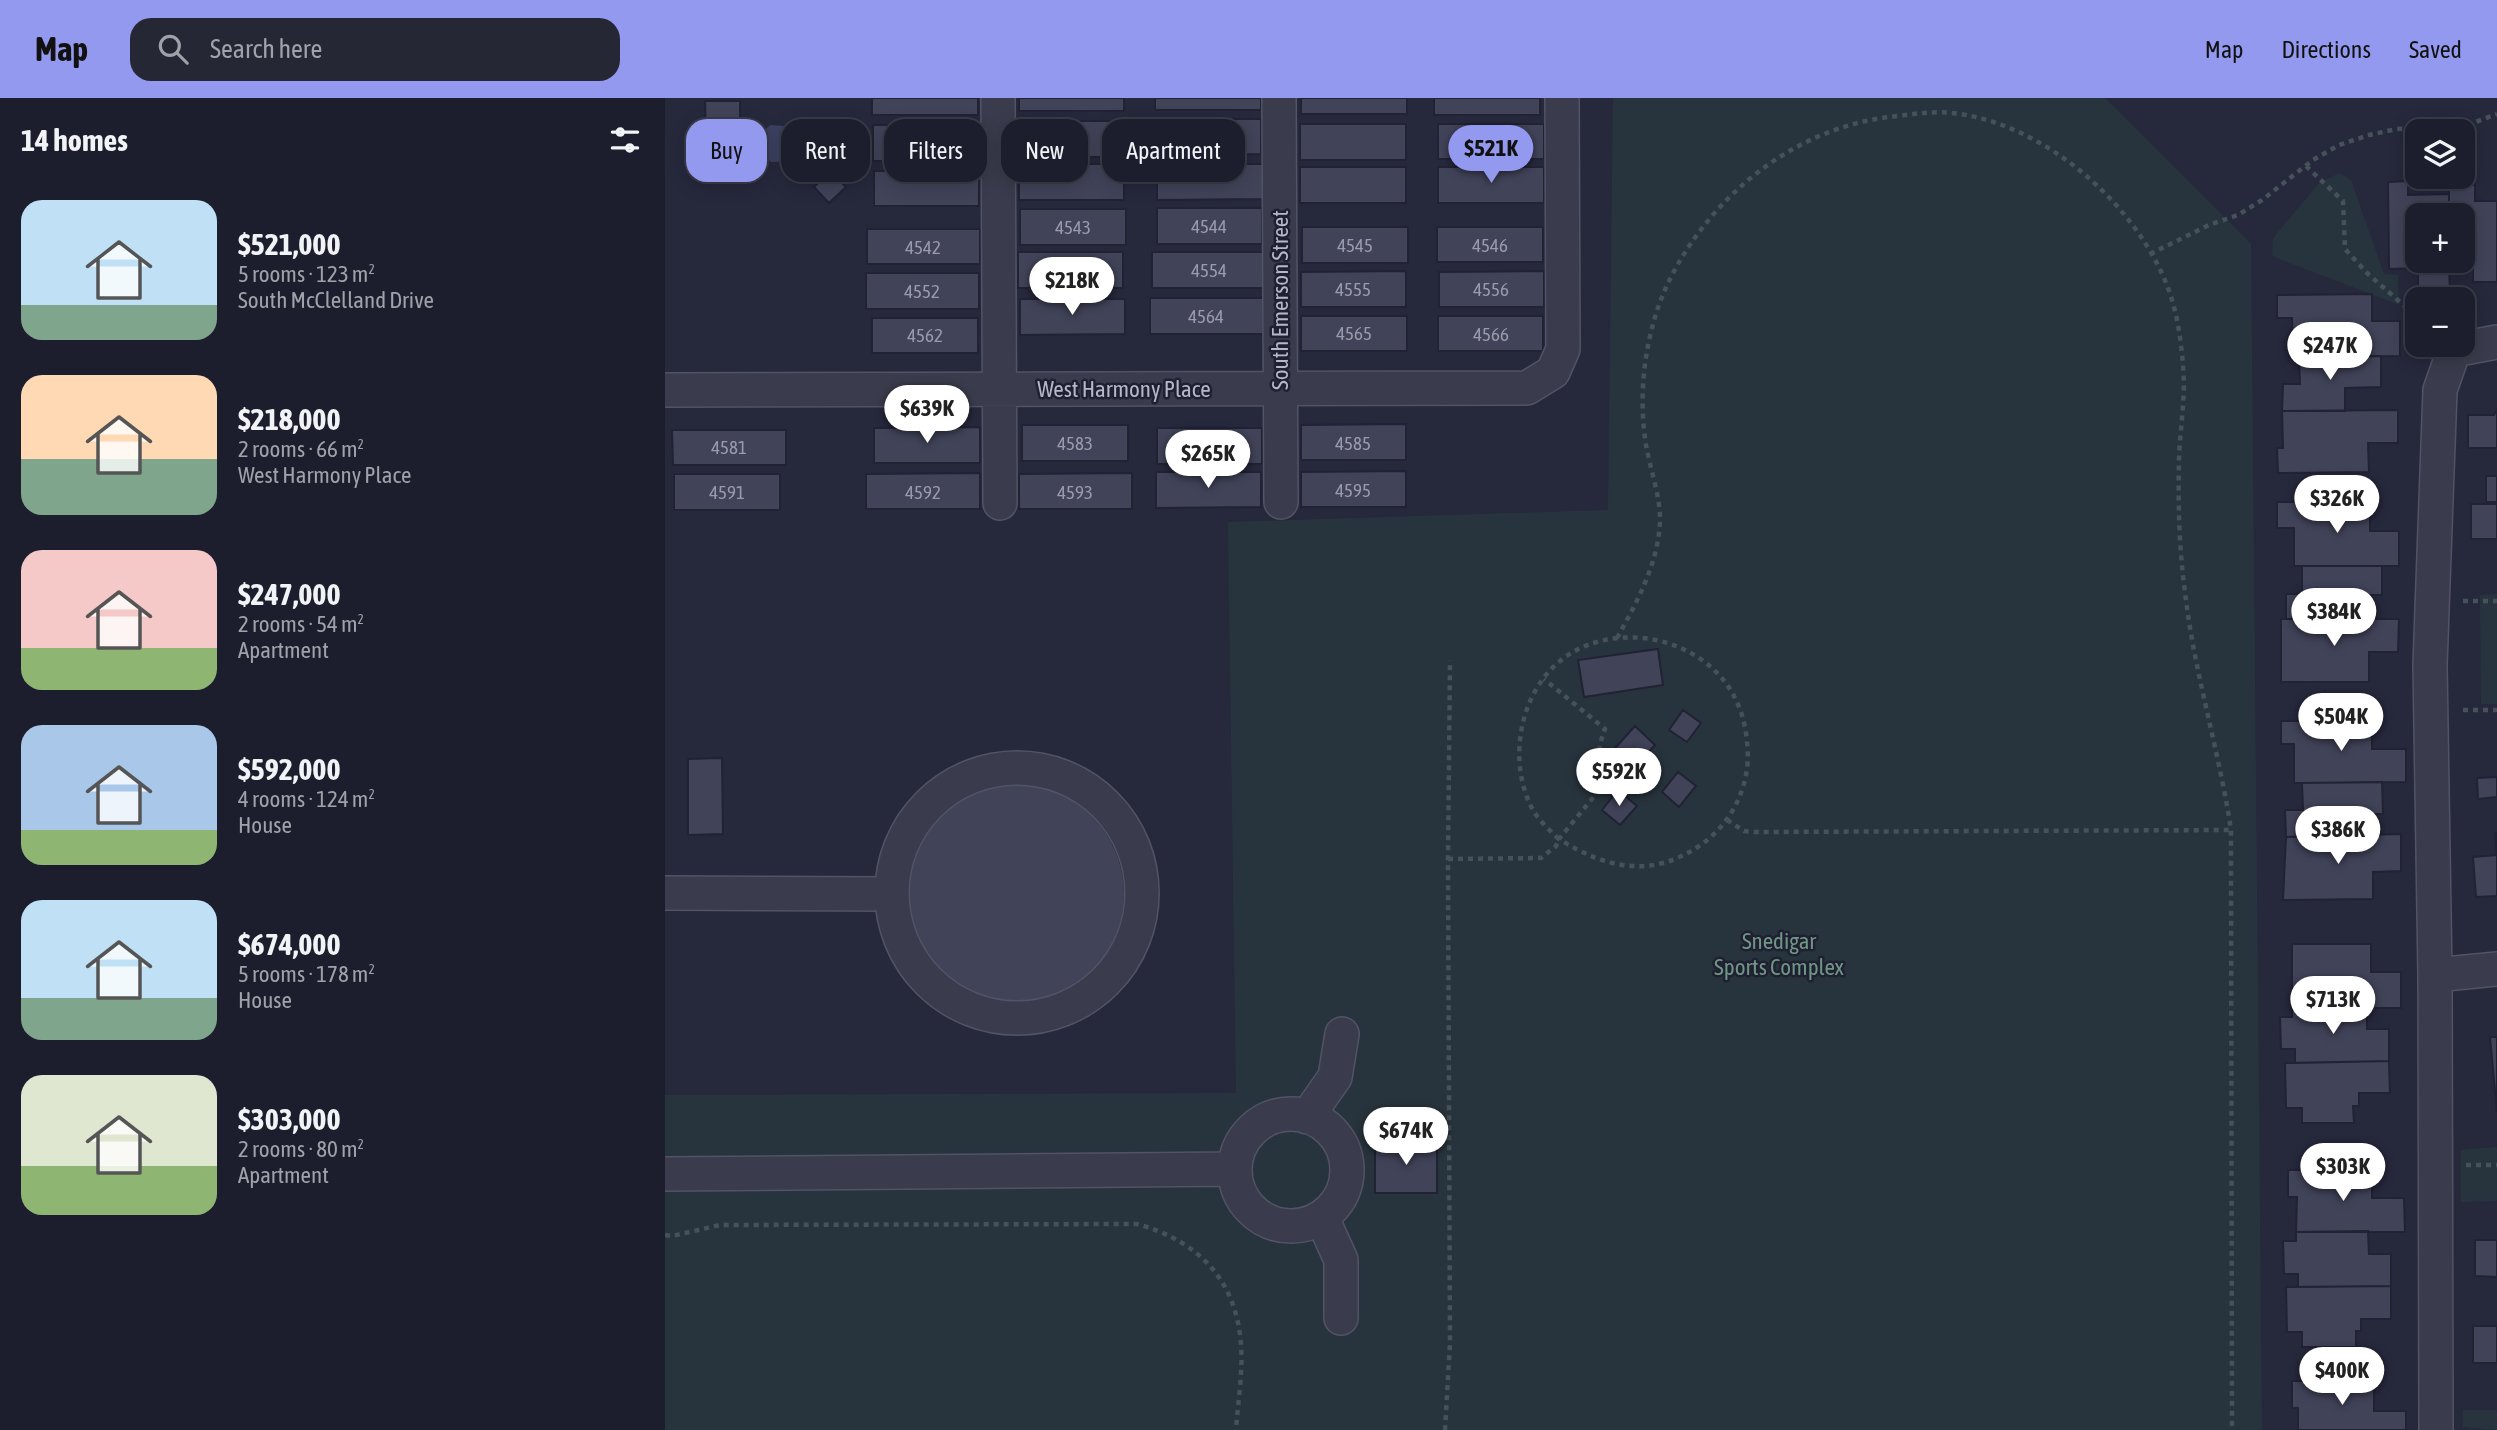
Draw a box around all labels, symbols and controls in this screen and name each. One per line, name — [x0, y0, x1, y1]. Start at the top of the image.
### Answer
search box — [130, 18, 620, 81]
text: Map — [35, 30, 88, 68]
icon: search — [154, 30, 192, 68]
text: Search here — [210, 34, 322, 64]
text: Map — [2205, 36, 2243, 63]
text: Directions — [2281, 36, 2371, 63]
text: Saved — [2409, 36, 2462, 63]
chip: Buy — [686, 119, 767, 182]
chip: Rent — [781, 119, 870, 182]
chip: Filters — [884, 119, 987, 182]
chip: New — [1001, 119, 1088, 182]
chip: Apartment — [1102, 119, 1245, 182]
map controls — [2405, 119, 2475, 357]
button: layers — [2405, 119, 2475, 189]
icon: filters — [606, 121, 644, 159]
text: 14 homes — [21, 123, 128, 157]
pin: $521K — [1442, 126, 1540, 185]
text: $521K — [1464, 135, 1518, 161]
button: + — [2405, 203, 2475, 273]
street label: South Emerson Street — [1267, 210, 1293, 390]
house number: 4544 — [1191, 215, 1227, 237]
house number: 4543 — [1055, 216, 1091, 238]
text: $521,000 — [238, 227, 341, 261]
icon: home — [77, 228, 161, 312]
house number: 4545 — [1337, 234, 1373, 256]
house number: 4546 — [1472, 234, 1508, 256]
house number: 4542 — [905, 236, 941, 258]
pin: $218K — [1023, 258, 1121, 317]
house number: 4554 — [1191, 259, 1227, 281]
text: 5 rooms · 123 m² — [238, 261, 375, 287]
text: $218K — [1045, 267, 1099, 293]
house number: 4555 — [1335, 278, 1371, 300]
house number: 4556 — [1473, 278, 1509, 300]
house number: 4552 — [904, 280, 940, 302]
text: South McClelland Drive — [238, 287, 434, 313]
button: − — [2405, 287, 2475, 357]
house number: 4564 — [1188, 305, 1224, 327]
house number: 4565 — [1336, 322, 1372, 344]
pin: $247K — [2281, 322, 2379, 382]
house number: 4566 — [1473, 323, 1509, 345]
house number: 4562 — [907, 324, 943, 346]
text: $247K — [2303, 332, 2357, 358]
street label: West Harmony Place — [1037, 376, 1211, 402]
pin: $639K — [878, 386, 976, 445]
text: $639K — [900, 395, 954, 421]
text: $218,000 — [238, 402, 341, 436]
icon: home — [77, 403, 161, 487]
pin: $265K — [1159, 430, 1257, 490]
house number: 4583 — [1057, 432, 1093, 454]
house number: 4585 — [1335, 432, 1371, 454]
text: 2 rooms · 66 m² — [238, 436, 364, 462]
house number: 4581 — [711, 436, 747, 458]
text: $265K — [1181, 440, 1235, 466]
text: West Harmony Place — [238, 462, 411, 488]
pin: $326K — [2288, 476, 2386, 535]
house number: 4595 — [1335, 479, 1371, 501]
house number: 4591 — [709, 481, 745, 503]
house number: 4592 — [905, 481, 941, 503]
house number: 4593 — [1057, 481, 1093, 503]
text: $326K — [2310, 485, 2364, 511]
text: $247,000 — [238, 577, 341, 611]
icon: home — [77, 578, 161, 662]
pin: $384K — [2285, 588, 2383, 648]
text: $384K — [2307, 598, 2361, 624]
text: 2 rooms · 54 m² — [238, 611, 364, 637]
text: Apartment — [238, 637, 329, 663]
pin: $504K — [2292, 694, 2390, 753]
text: $504K — [2314, 703, 2368, 729]
pin: $592K — [1570, 748, 1668, 808]
text: $592,000 — [238, 752, 341, 786]
icon: home — [77, 753, 161, 837]
text: $592K — [1592, 758, 1646, 784]
text: 4 rooms · 124 m² — [238, 786, 375, 812]
pin: $386K — [2289, 806, 2387, 866]
text: House — [238, 812, 292, 838]
text: $386K — [2311, 816, 2365, 842]
text: $674,000 — [238, 927, 341, 961]
icon: home — [77, 928, 161, 1012]
park label: Snedigar Sports Complex — [1714, 928, 1844, 980]
text: 5 rooms · 178 m² — [238, 961, 375, 987]
pin: $713K — [2284, 976, 2382, 1036]
text: $713K — [2306, 986, 2360, 1012]
text: House — [238, 987, 292, 1013]
text: $303,000 — [238, 1102, 341, 1136]
icon: home — [77, 1103, 161, 1187]
pin: $674K — [1357, 1108, 1455, 1167]
text: $674K — [1379, 1117, 1433, 1143]
text: 2 rooms · 80 m² — [238, 1136, 364, 1162]
pin: $303K — [2294, 1144, 2392, 1203]
text: $303K — [2316, 1153, 2370, 1179]
text: Apartment — [238, 1162, 329, 1188]
pin: $400K — [2293, 1348, 2391, 1407]
text: $400K — [2315, 1357, 2369, 1383]

